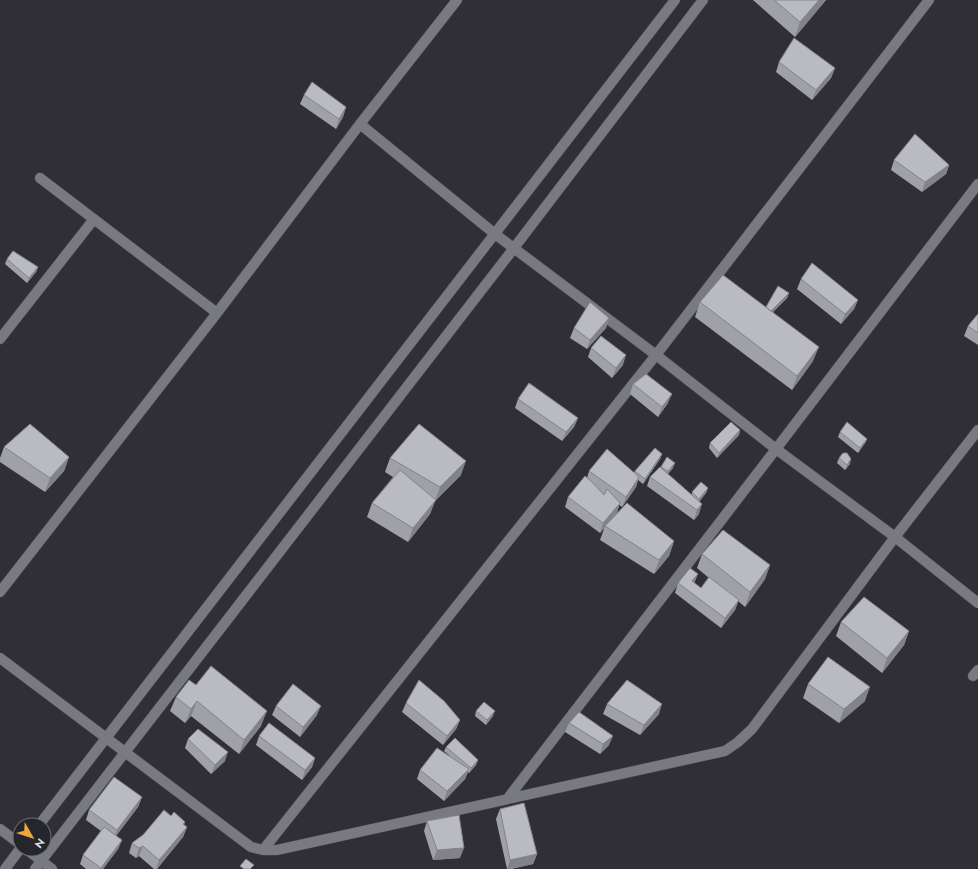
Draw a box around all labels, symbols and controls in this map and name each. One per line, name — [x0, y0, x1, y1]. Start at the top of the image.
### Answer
north arrow — [12, 817, 52, 857]
text: N — [31, 835, 49, 852]

